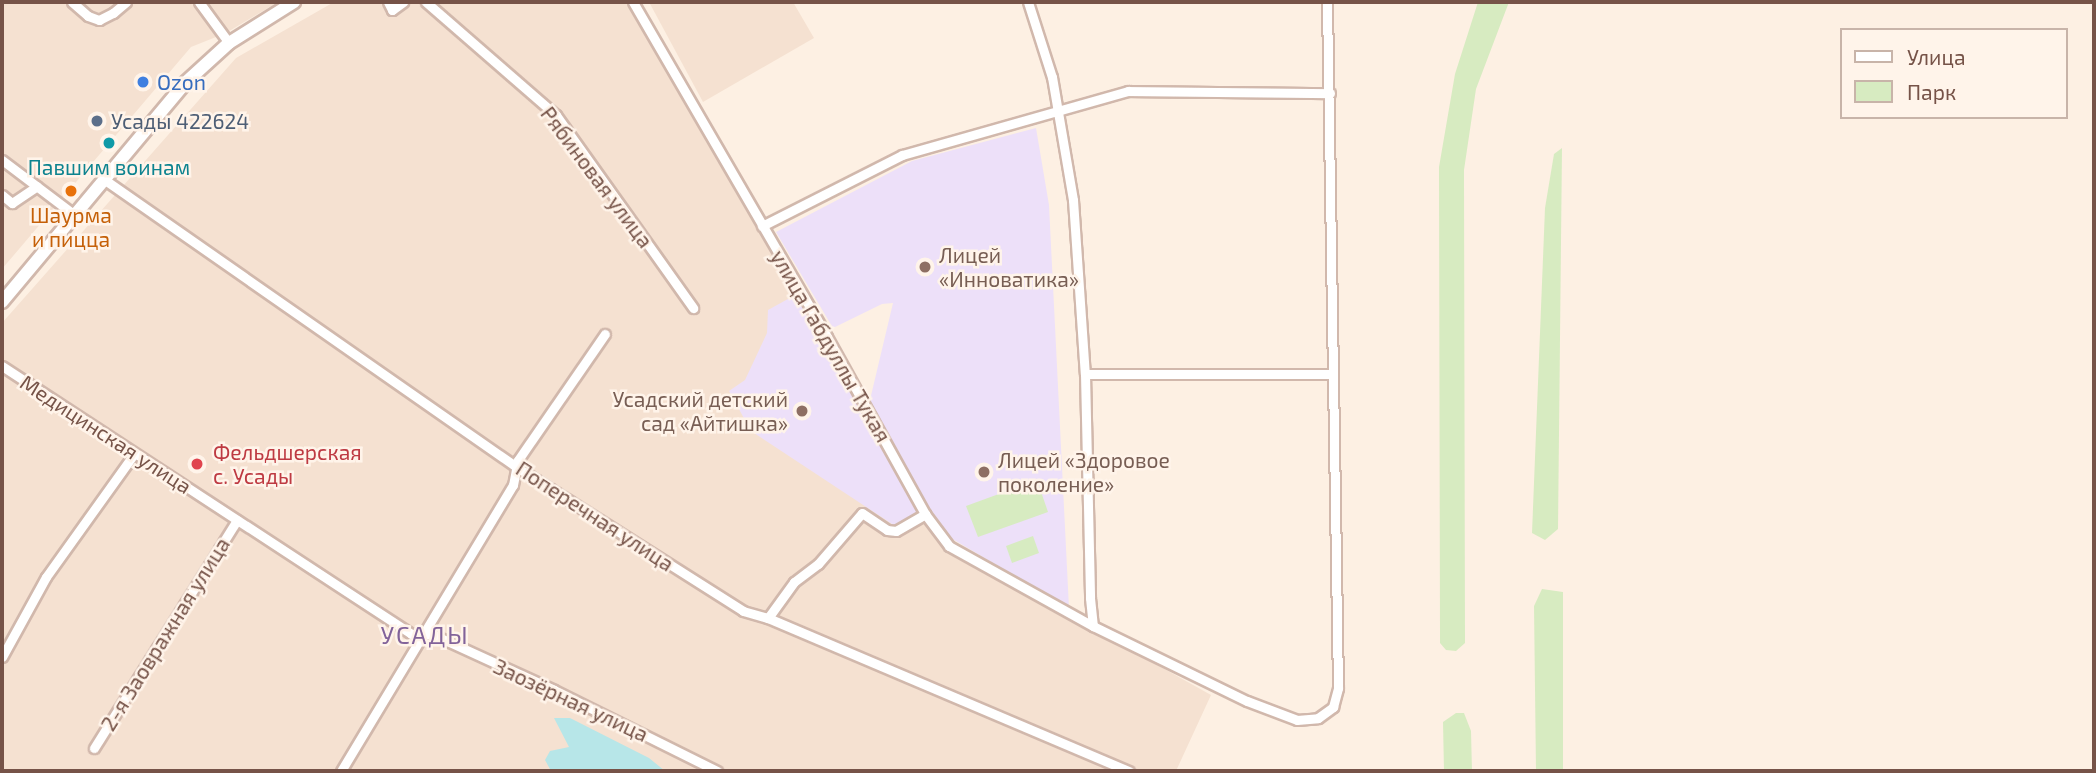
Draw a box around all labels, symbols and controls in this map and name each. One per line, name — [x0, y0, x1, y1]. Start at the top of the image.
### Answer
legend — [1840, 28, 2068, 119]
text: Улица — [1907, 44, 1966, 69]
place label: Ozon — [157, 69, 206, 95]
marker: Ozon — [135, 74, 151, 90]
text: Парк — [1907, 79, 1956, 104]
street label: Рябиновая улица — [536, 101, 658, 253]
place label: Усады 422624 — [111, 108, 249, 134]
marker: Усады 422624 — [89, 113, 105, 129]
marker: Павшим воинам — [101, 135, 117, 151]
place label: Павшим воинам — [28, 154, 190, 180]
marker: Шаурма и пицца — [63, 183, 79, 199]
place label: Шаурма и пицца — [30, 202, 112, 252]
place label: Лицей «Инноватика» — [939, 242, 1079, 292]
street label: улица Габдуллы Тукая — [766, 245, 896, 447]
marker: Лицей «Инноватика» — [917, 259, 933, 275]
street label: Медицинская улица — [16, 369, 196, 499]
place label: Усадский детский сад «Айтишка» — [612, 386, 788, 436]
marker: Усадский детский сад «Айтишка» — [794, 403, 810, 419]
place label: Фельдшерская с. Усады — [213, 439, 362, 489]
place label: Лицей «Здоровое поколение» — [998, 447, 1170, 497]
marker: Фельдшерская с. Усады — [187, 454, 207, 474]
street label: Поперечная улица — [511, 456, 679, 576]
marker: Лицей «Здоровое поколение» — [976, 464, 992, 480]
street label: 2-я Заовражная улица — [95, 533, 235, 735]
district label: УСАДЫ — [381, 621, 469, 649]
street label: Заозёрная улица — [490, 653, 652, 747]

